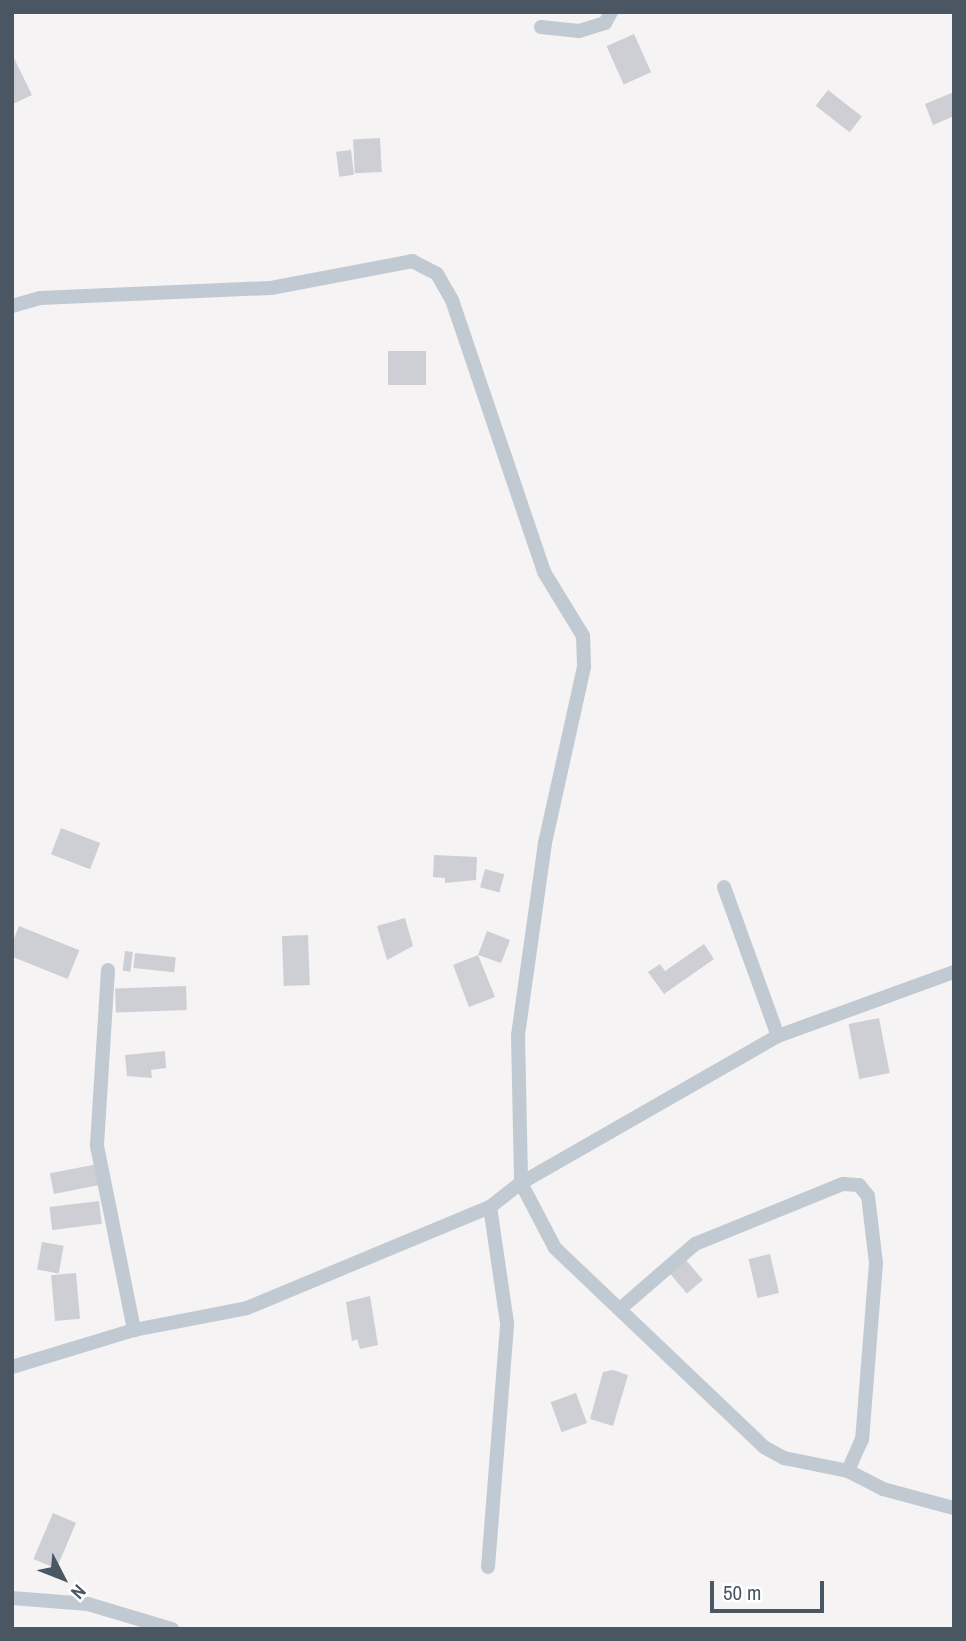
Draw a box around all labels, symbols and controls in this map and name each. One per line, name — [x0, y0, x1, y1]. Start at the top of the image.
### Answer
north arrow — [28, 1543, 98, 1613]
scale bar — [714, 1568, 828, 1612]
text: 50 m — [723, 1578, 761, 1607]
text: N — [65, 1579, 92, 1605]

